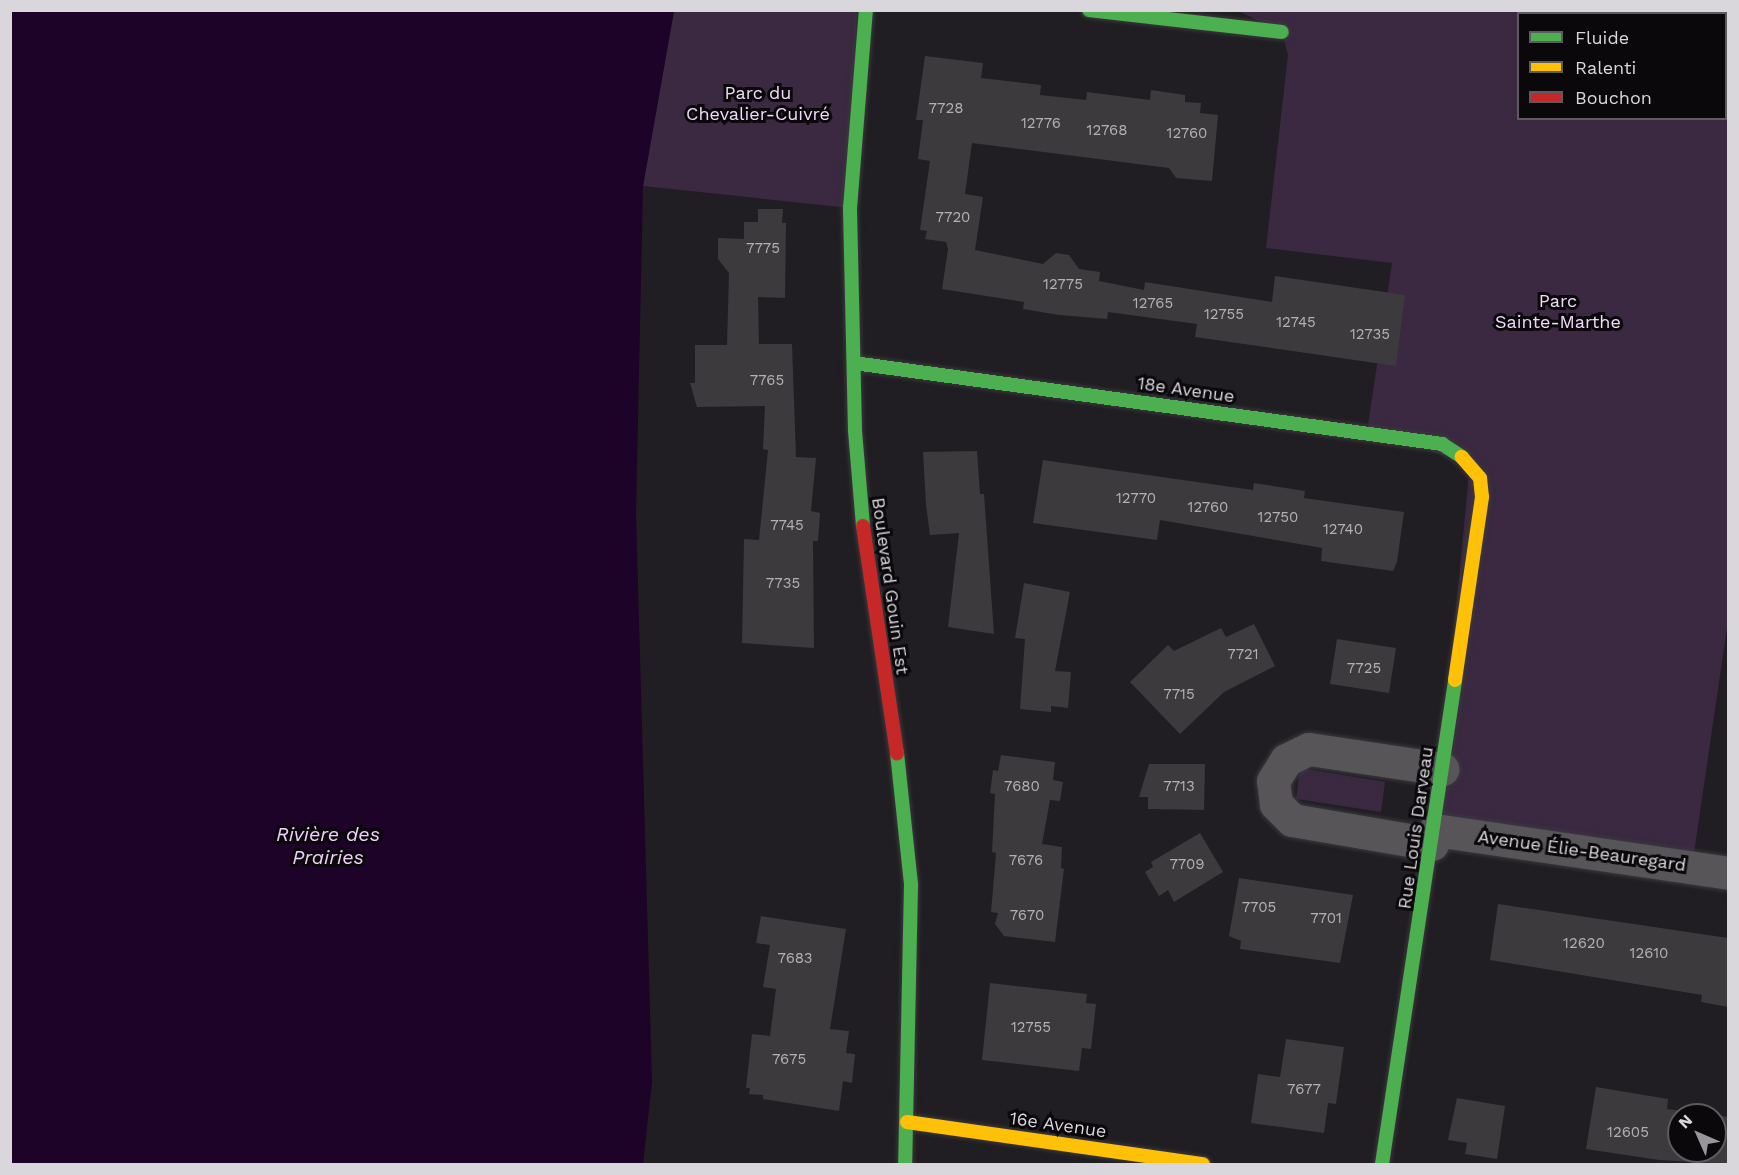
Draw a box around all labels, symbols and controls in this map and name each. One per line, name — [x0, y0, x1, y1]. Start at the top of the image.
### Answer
legend — [1517, 12, 1727, 120]
text: Fluide — [1575, 27, 1629, 48]
text: Ralenti — [1575, 57, 1636, 78]
park label: Parc du Chevalier-Cuivré — [686, 83, 830, 125]
text: Bouchon — [1575, 87, 1652, 108]
house number: 7728 — [929, 100, 963, 118]
house number: 12776 — [1021, 115, 1061, 133]
house number: 12768 — [1087, 122, 1127, 140]
house number: 12760 — [1167, 125, 1207, 143]
house number: 7720 — [936, 209, 970, 227]
house number: 7775 — [746, 240, 780, 258]
house number: 12775 — [1043, 276, 1083, 294]
park label: Parc Sainte-Marthe — [1495, 291, 1621, 334]
house number: 12765 — [1133, 295, 1173, 313]
house number: 12755 — [1204, 306, 1244, 324]
house number: 12745 — [1276, 314, 1316, 332]
house number: 12735 — [1350, 326, 1390, 344]
house number: 7765 — [750, 372, 784, 390]
street label: 18e Avenue — [1136, 372, 1236, 408]
house number: 12770 — [1116, 490, 1156, 508]
street label: Boulevard Gouin Est — [867, 496, 913, 676]
house number: 12760 — [1188, 499, 1228, 517]
house number: 12750 — [1258, 509, 1298, 527]
house number: 7745 — [770, 517, 804, 535]
house number: 12740 — [1323, 521, 1363, 539]
house number: 7735 — [766, 575, 800, 593]
house number: 7721 — [1227, 646, 1259, 664]
house number: 7725 — [1347, 660, 1381, 678]
house number: 7715 — [1163, 686, 1195, 704]
street label: Rue Louis Darveau — [1394, 745, 1438, 911]
house number: 7680 — [1004, 778, 1040, 796]
house number: 7713 — [1163, 778, 1195, 796]
water label: Rivière des Prairies — [276, 822, 380, 869]
street label: Avenue Élie-Beauregard — [1476, 826, 1688, 876]
house number: 7676 — [1009, 852, 1043, 870]
house number: 7709 — [1169, 856, 1205, 874]
house number: 7705 — [1242, 899, 1276, 917]
house number: 7670 — [1010, 907, 1044, 925]
house number: 7701 — [1310, 910, 1342, 928]
house number: 12620 — [1563, 935, 1605, 953]
house number: 12610 — [1630, 945, 1668, 963]
house number: 7683 — [778, 950, 812, 968]
house number: 12755 — [1011, 1019, 1051, 1037]
house number: 7675 — [772, 1051, 806, 1069]
house number: 7677 — [1287, 1081, 1321, 1099]
north arrow — [1667, 1103, 1727, 1163]
street label: 16e Avenue — [1008, 1107, 1108, 1143]
text: N — [1674, 1110, 1696, 1132]
house number: 12605 — [1607, 1124, 1649, 1142]

